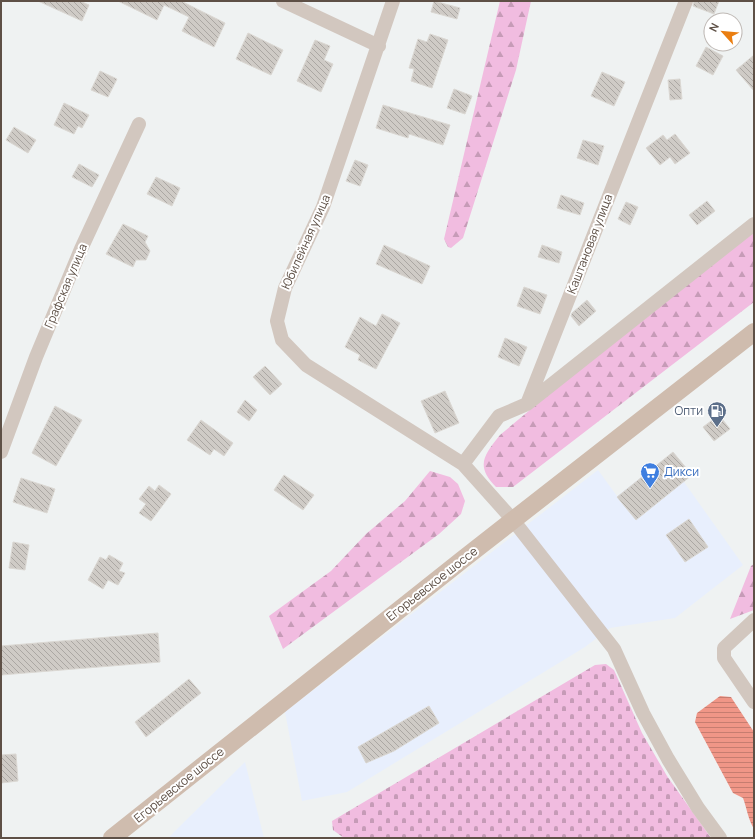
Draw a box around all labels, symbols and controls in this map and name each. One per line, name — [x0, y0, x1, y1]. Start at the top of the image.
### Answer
north arrow — [703, 12, 743, 52]
text: N — [705, 20, 722, 34]
street label: Каштановая улица — [563, 191, 616, 296]
street label: Юбилейная улица — [277, 192, 334, 292]
street label: Графская улица — [40, 241, 91, 331]
fuel station icon: Опти — [706, 400, 728, 428]
place label: Опти — [675, 402, 703, 419]
supermarket icon: Дикси — [639, 461, 661, 489]
place label: Дикси — [664, 463, 699, 480]
street label: Егорьевское шоссе — [382, 543, 481, 625]
street label: Егорьевское шоссе — [130, 743, 227, 826]

